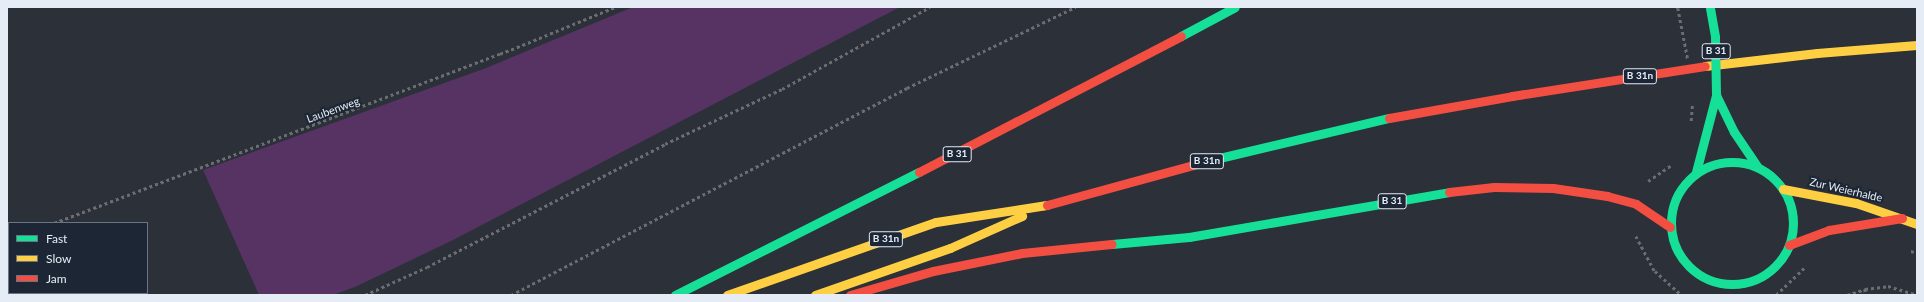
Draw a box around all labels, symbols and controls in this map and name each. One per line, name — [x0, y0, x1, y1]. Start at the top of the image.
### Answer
road number: B 31 — [1701, 43, 1731, 59]
road number: B 31n — [1622, 68, 1658, 84]
street label: Laubenweg — [305, 94, 361, 126]
road number: B 31 — [942, 146, 972, 162]
road number: B 31n — [1189, 153, 1225, 169]
street label: Zur Weierhalde — [1808, 175, 1884, 205]
road number: B 31 — [1377, 193, 1407, 209]
legend — [8, 222, 148, 294]
text: Fast — [46, 231, 67, 246]
road number: B 31n — [868, 231, 904, 247]
text: Slow — [46, 251, 71, 266]
text: Jam — [46, 271, 67, 286]

